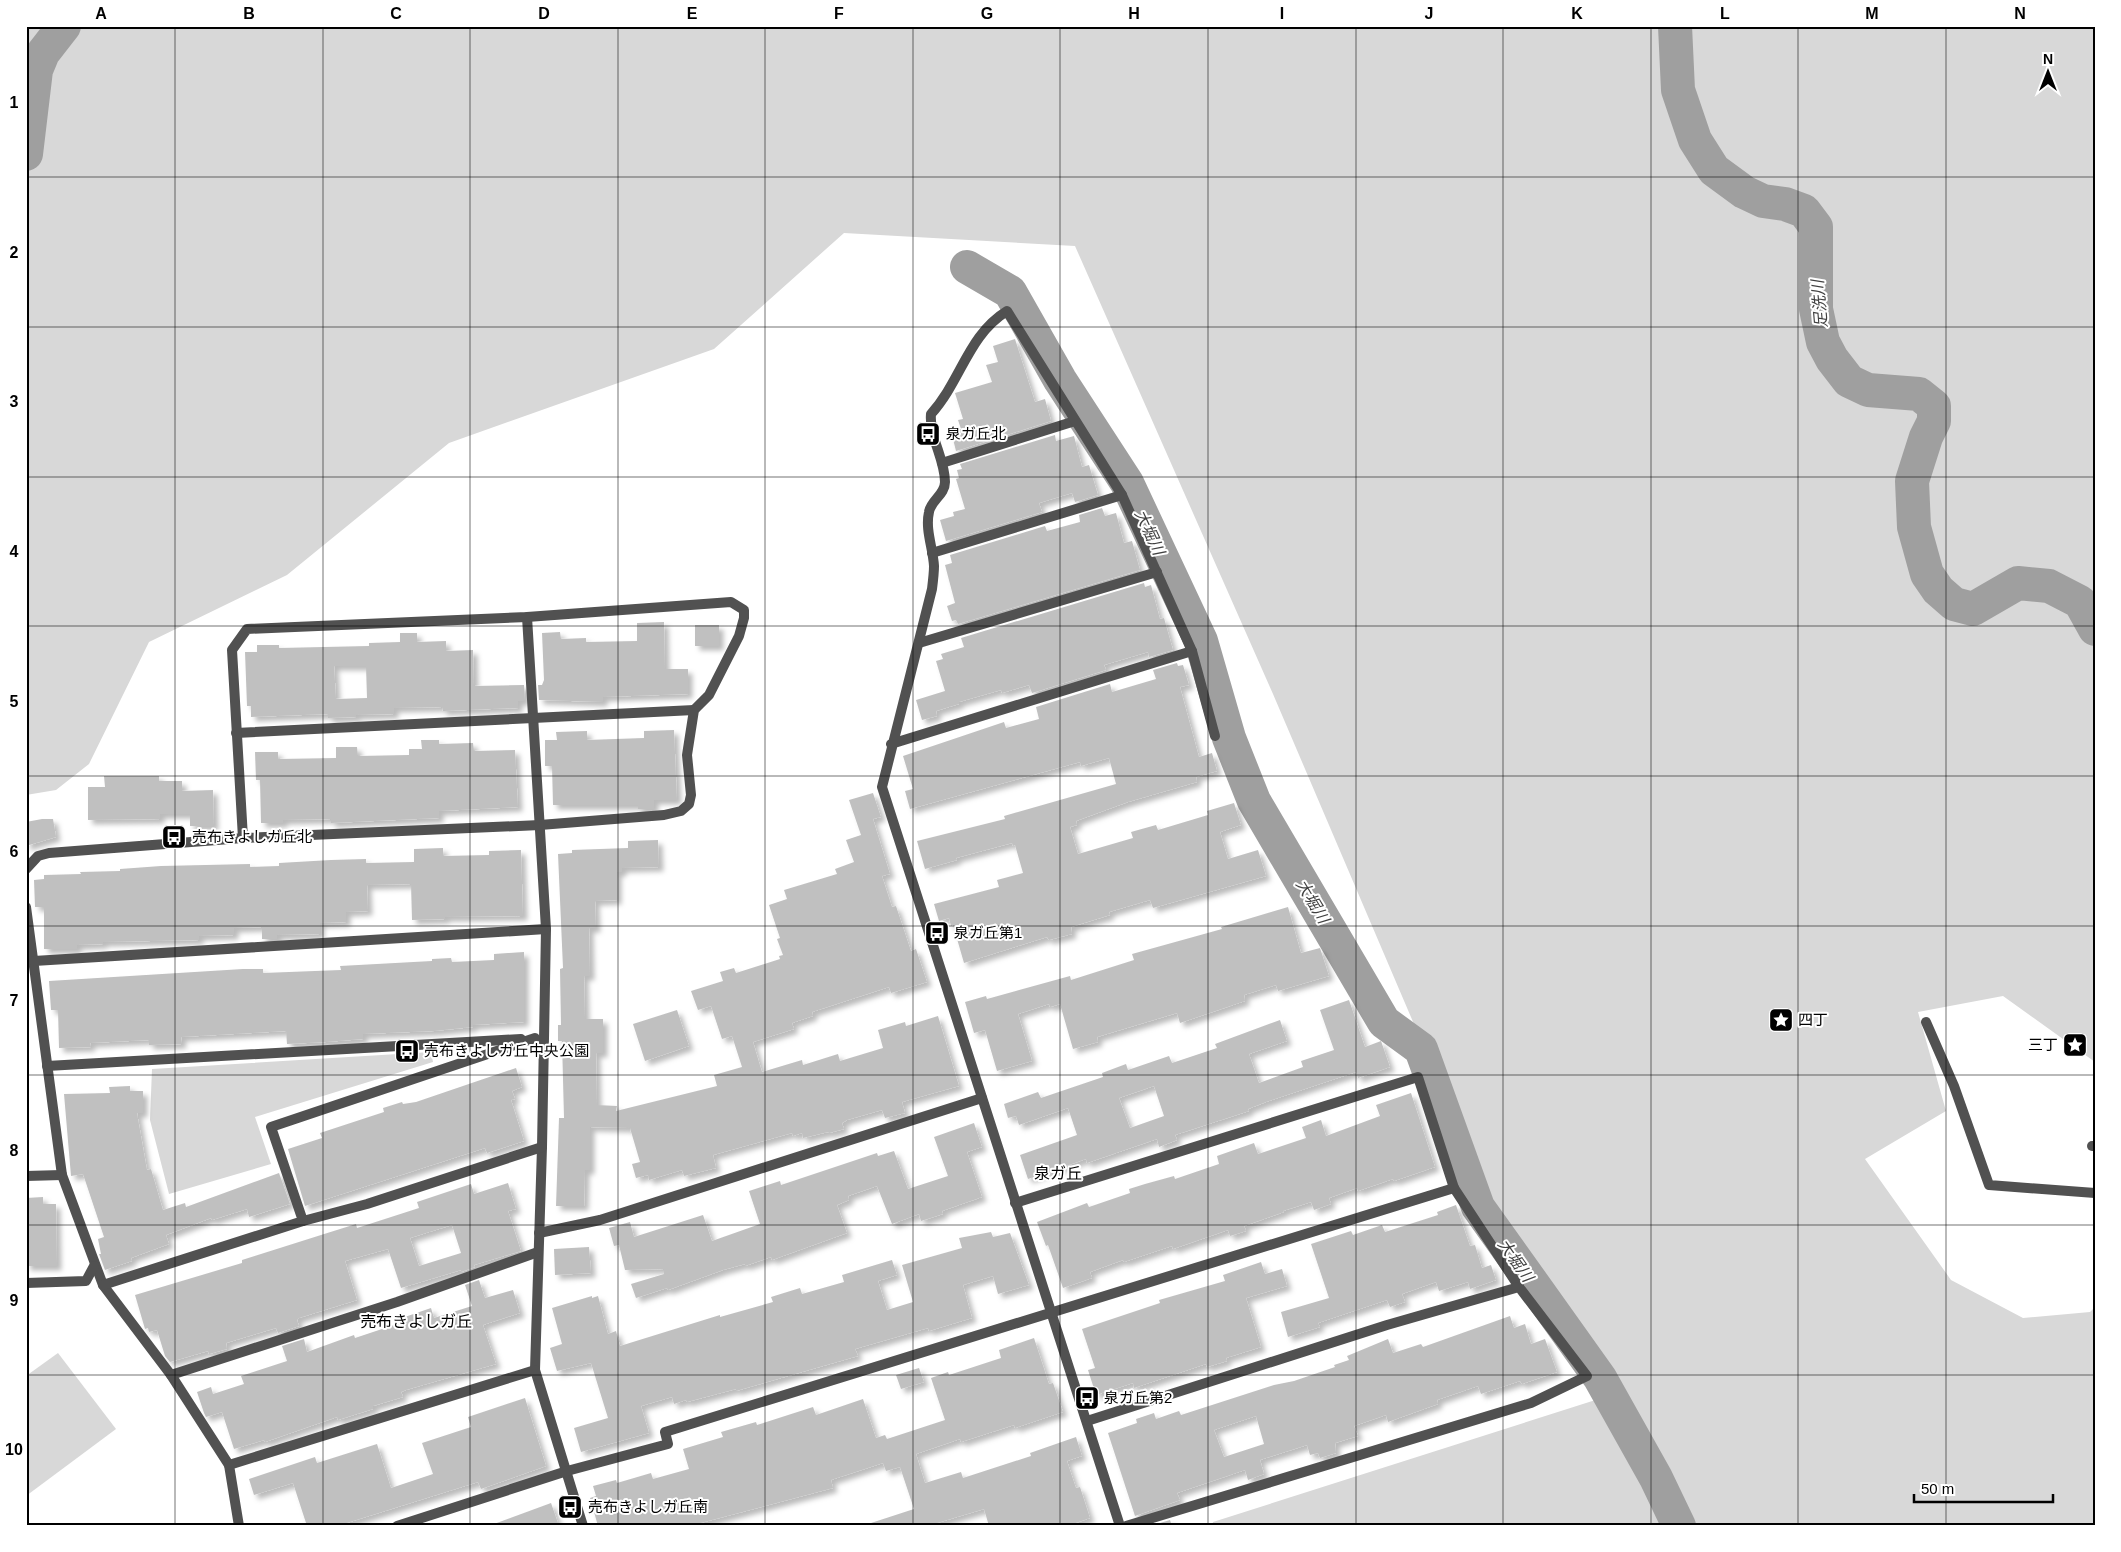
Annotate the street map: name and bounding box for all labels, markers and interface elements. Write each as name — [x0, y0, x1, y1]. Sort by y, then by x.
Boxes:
text: A — [95, 5, 107, 22]
text: B — [243, 5, 255, 22]
text: C — [390, 5, 402, 22]
text: D — [538, 5, 550, 22]
text: E — [687, 5, 698, 22]
text: F — [834, 5, 844, 22]
text: G — [981, 5, 993, 22]
text: H — [1128, 5, 1140, 22]
text: I — [1280, 5, 1284, 22]
text: J — [1425, 5, 1433, 22]
text: K — [1571, 5, 1583, 22]
text: L — [1720, 5, 1730, 22]
text: M — [1865, 5, 1879, 22]
text: N — [2014, 5, 2026, 22]
north arrow — [2024, 48, 2074, 98]
text: N — [2043, 51, 2053, 67]
text: 1 — [10, 94, 19, 111]
text: 2 — [10, 244, 19, 261]
water label: 足洗川 — [1809, 277, 1830, 329]
text: 3 — [10, 393, 19, 410]
bus stop icon: 泉ガ丘北 — [915, 421, 941, 447]
place label: 泉ガ丘北 — [946, 425, 1006, 442]
water label: 大堀川 — [1132, 507, 1168, 559]
text: 4 — [10, 543, 19, 560]
text: 5 — [10, 693, 19, 710]
bus stop icon: 売布きよしガ丘北 — [161, 824, 187, 850]
place label: 売布きよしガ丘北 — [192, 828, 312, 845]
text: 6 — [10, 843, 19, 860]
water label: 大堀川 — [1293, 876, 1333, 928]
bus stop icon: 泉ガ丘第1 — [924, 920, 950, 946]
place label: 泉ガ丘第1 — [954, 924, 1022, 941]
text: 7 — [10, 992, 19, 1009]
place icon: 四丁 — [1768, 1007, 1794, 1033]
place label: 四丁 — [1798, 1011, 1828, 1028]
place icon: 三丁 — [2062, 1032, 2088, 1058]
place label: 三丁 — [2028, 1036, 2058, 1053]
bus stop icon: 売布きよしガ丘中央公園 — [394, 1038, 420, 1064]
place label: 売布きよしガ丘中央公園 — [424, 1042, 589, 1059]
text: 8 — [10, 1142, 19, 1159]
district label: 泉ガ丘 — [1034, 1165, 1082, 1182]
water label: 大堀川 — [1495, 1236, 1537, 1286]
text: 9 — [10, 1292, 19, 1309]
district label: 売布きよしガ丘 — [360, 1313, 472, 1330]
bus stop icon: 泉ガ丘第2 — [1074, 1385, 1100, 1411]
place label: 泉ガ丘第2 — [1104, 1389, 1172, 1406]
text: 10 — [5, 1441, 23, 1458]
scale bar — [1914, 1472, 2052, 1504]
text: 50 m — [1921, 1480, 1954, 1497]
bus stop icon: 売布きよしガ丘南 — [557, 1494, 583, 1520]
place label: 売布きよしガ丘南 — [588, 1498, 708, 1515]

